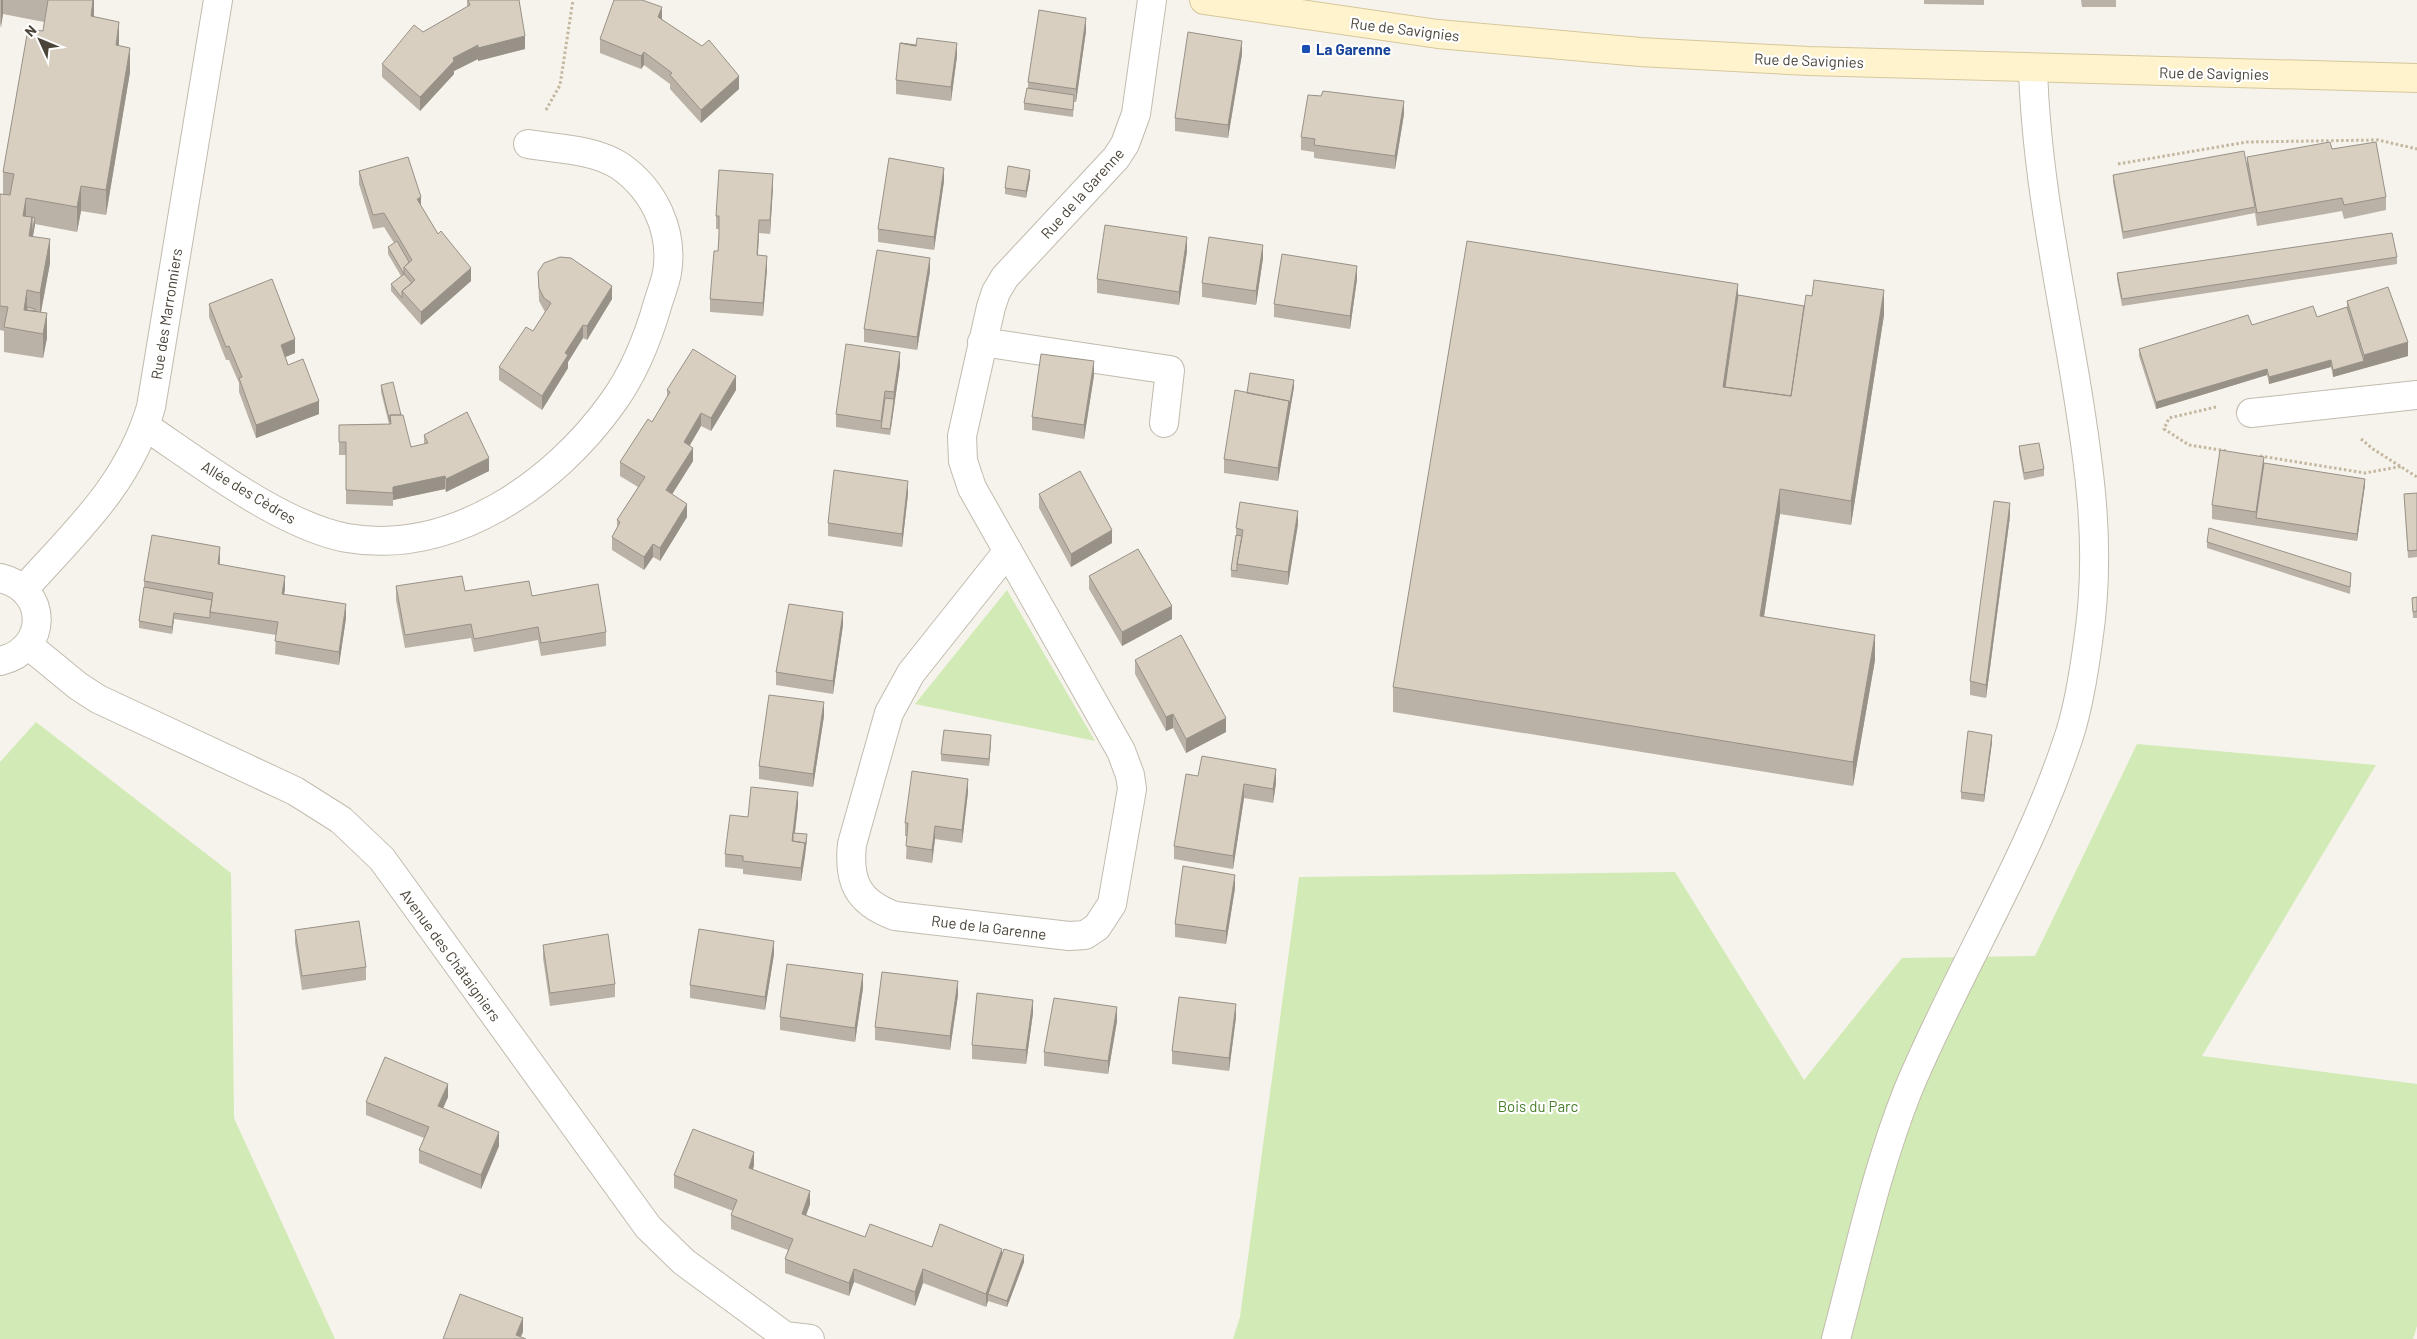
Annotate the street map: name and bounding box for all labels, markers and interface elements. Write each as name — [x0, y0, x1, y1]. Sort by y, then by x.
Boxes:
street label: Rue de Savignies — [1349, 13, 1461, 45]
north arrow — [15, 15, 65, 65]
text: N — [21, 21, 40, 40]
place label: La Garenne — [1316, 40, 1391, 58]
marker: La Garenne — [1300, 43, 1312, 55]
street label: Rue de Savignies — [1754, 49, 1864, 71]
street label: Rue de Savignies — [2159, 63, 2269, 83]
street label: Rue de la Garenne — [1037, 144, 1127, 242]
street label: Rue des Marronniers — [147, 247, 185, 381]
street label: Allée des Cèdres — [199, 457, 299, 527]
street label: Avenue des Châtaigniers — [397, 885, 505, 1025]
street label: Rue de la Garenne — [930, 911, 1048, 943]
park label: Bois du Parc — [1498, 1097, 1578, 1115]

